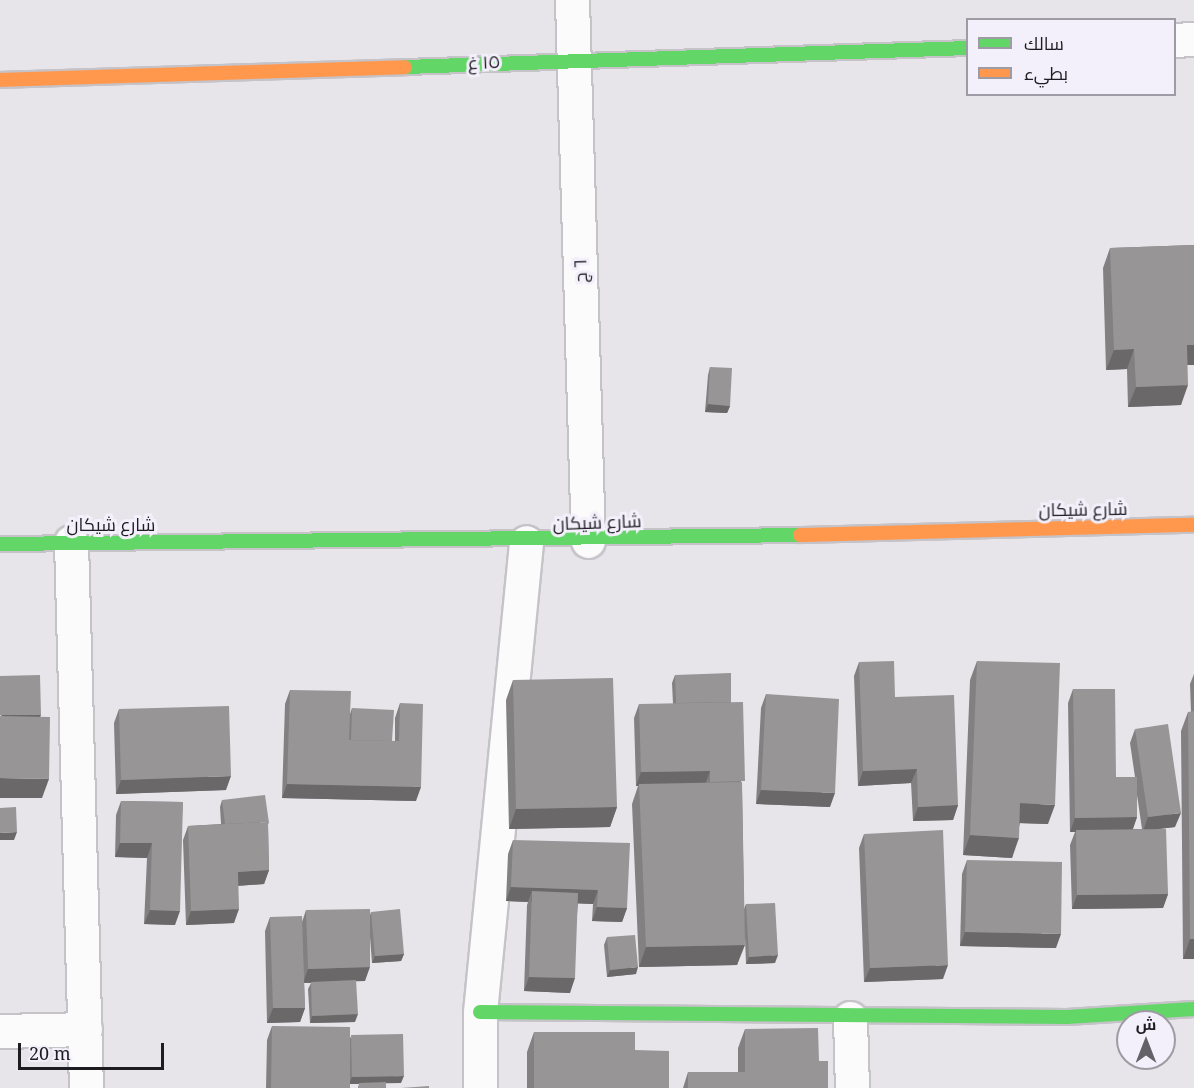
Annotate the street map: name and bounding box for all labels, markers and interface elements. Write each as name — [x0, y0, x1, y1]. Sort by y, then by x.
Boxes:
legend — [966, 18, 1176, 96]
text: سالك — [1024, 31, 1064, 55]
street label: ١٥ غ — [467, 50, 501, 74]
text: بطيء — [1024, 61, 1068, 85]
street label: ٦ ج — [569, 259, 591, 283]
street label: شارع شيكان — [1038, 497, 1128, 521]
street label: شارع شيكان — [552, 510, 642, 534]
street label: شارع شيكان — [67, 513, 155, 535]
north arrow — [1116, 1010, 1176, 1070]
text: ش — [1136, 1013, 1156, 1035]
scale bar — [21, 1031, 166, 1069]
text: 20 m — [29, 1041, 71, 1065]

